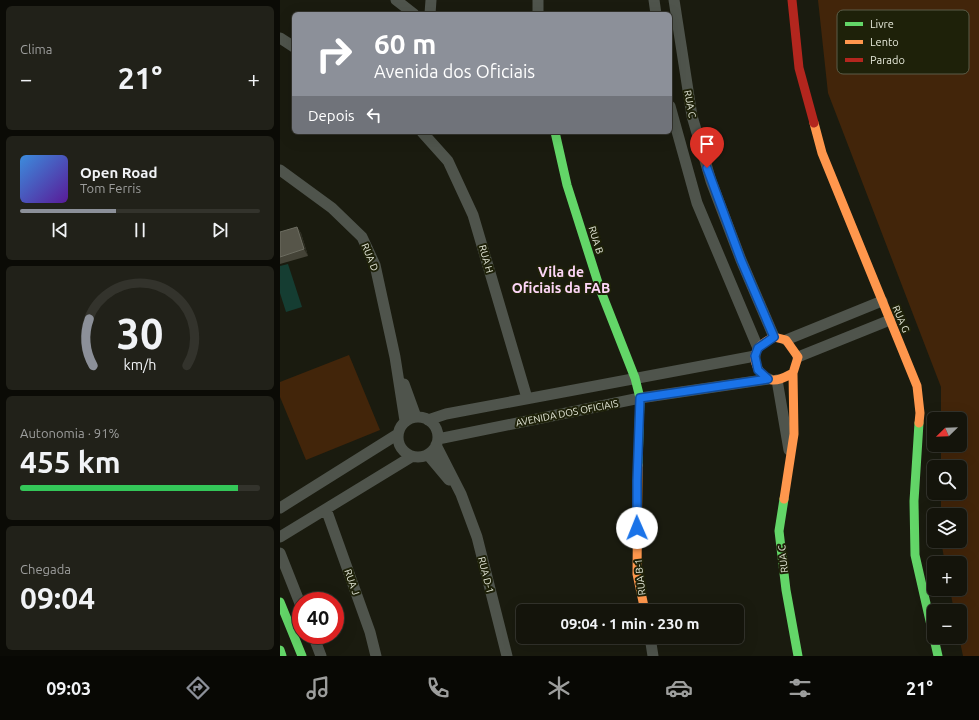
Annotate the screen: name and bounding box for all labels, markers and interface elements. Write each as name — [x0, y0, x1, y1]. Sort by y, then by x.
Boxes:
legend — [837, 10, 969, 74]
text: Livre — [870, 18, 894, 30]
icon: right — [308, 28, 360, 80]
text: 60 m — [374, 28, 436, 59]
text: Lento — [870, 36, 899, 48]
text: Clima — [20, 42, 52, 56]
text: Parado — [870, 54, 905, 66]
text: 21° — [118, 61, 162, 95]
text: Avenida dos Oficiais — [374, 61, 535, 81]
text: − — [20, 66, 32, 91]
text: + — [248, 66, 260, 91]
street label: RUA C — [682, 89, 698, 119]
icon: left — [363, 104, 385, 126]
text: Depois — [308, 107, 355, 124]
pin — [690, 127, 724, 168]
icon: arrive — [696, 133, 718, 155]
text: Open Road — [80, 164, 157, 181]
text: Tom Ferris — [80, 181, 141, 195]
icon: previous — [49, 219, 71, 241]
icon: pause — [129, 219, 151, 241]
icon: next — [209, 219, 231, 241]
street label: RUA B — [587, 225, 605, 255]
street label: RUA D — [359, 242, 381, 272]
street label: RUA H — [477, 244, 495, 274]
district label: Vila de Oficiais da FAB — [512, 264, 610, 296]
street label: RUA G — [890, 304, 912, 334]
text: 30 — [117, 310, 163, 357]
text: km/h — [124, 357, 156, 373]
street label: AVENIDA DOS OFICIAIS — [515, 398, 619, 428]
north arrow — [927, 412, 967, 452]
map controls — [927, 412, 967, 644]
text: Autonomia · 91% — [20, 426, 119, 440]
text: 455 km — [20, 445, 121, 479]
button: search — [927, 460, 967, 500]
position arrow — [616, 507, 658, 549]
button: layers — [927, 508, 967, 548]
street label: RUA C — [776, 545, 790, 573]
street label: RUA D-1 — [476, 555, 496, 595]
button: + — [927, 556, 967, 596]
street label: RUA B-1 — [633, 558, 647, 596]
text: Chegada — [20, 562, 71, 576]
street label: RUA J — [342, 568, 362, 597]
text: 09:04 — [20, 581, 95, 615]
speed limit sign: 40 — [292, 592, 344, 644]
button: − — [927, 604, 967, 644]
text: 09:04 · 1 min · 230 m — [561, 615, 699, 632]
icon: directions — [184, 674, 212, 702]
icon: music — [304, 674, 332, 702]
icon: phone — [424, 674, 452, 702]
icon: climate — [545, 674, 573, 702]
icon: car — [665, 674, 693, 702]
icon: filters — [786, 674, 814, 702]
text: 09:03 — [46, 678, 91, 698]
text: 21° — [906, 678, 933, 698]

